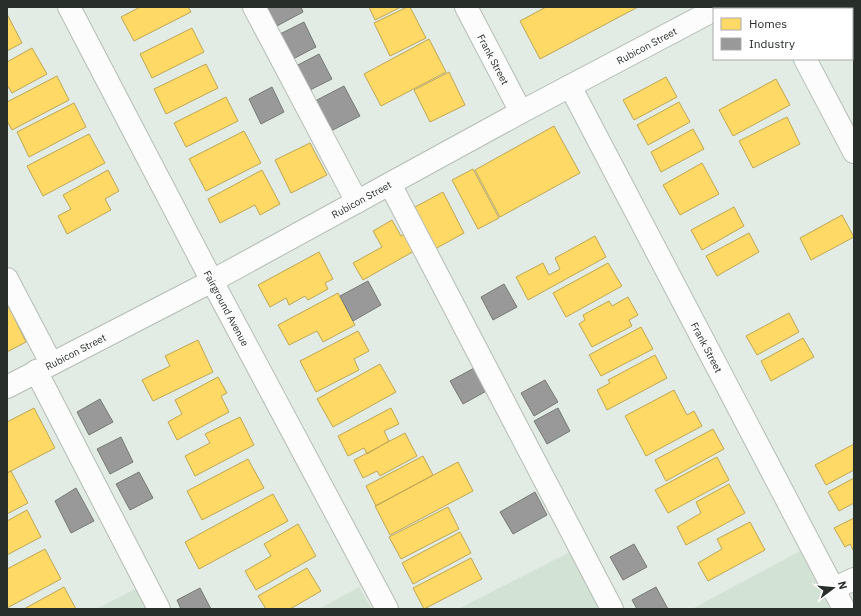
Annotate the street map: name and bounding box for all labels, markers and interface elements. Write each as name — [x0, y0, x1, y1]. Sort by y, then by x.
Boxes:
legend — [713, 8, 853, 60]
text: Homes — [749, 16, 787, 31]
street label: Rubicon Street — [614, 24, 679, 67]
street label: Frank Street — [475, 32, 512, 87]
text: Industry — [749, 36, 795, 51]
street label: Rubicon Street — [329, 177, 394, 221]
street label: Fairground Avenue — [201, 268, 252, 349]
street label: Frank Street — [688, 320, 726, 375]
street label: Rubicon Street — [43, 330, 108, 373]
north arrow — [813, 568, 853, 608]
text: N — [835, 579, 850, 591]

